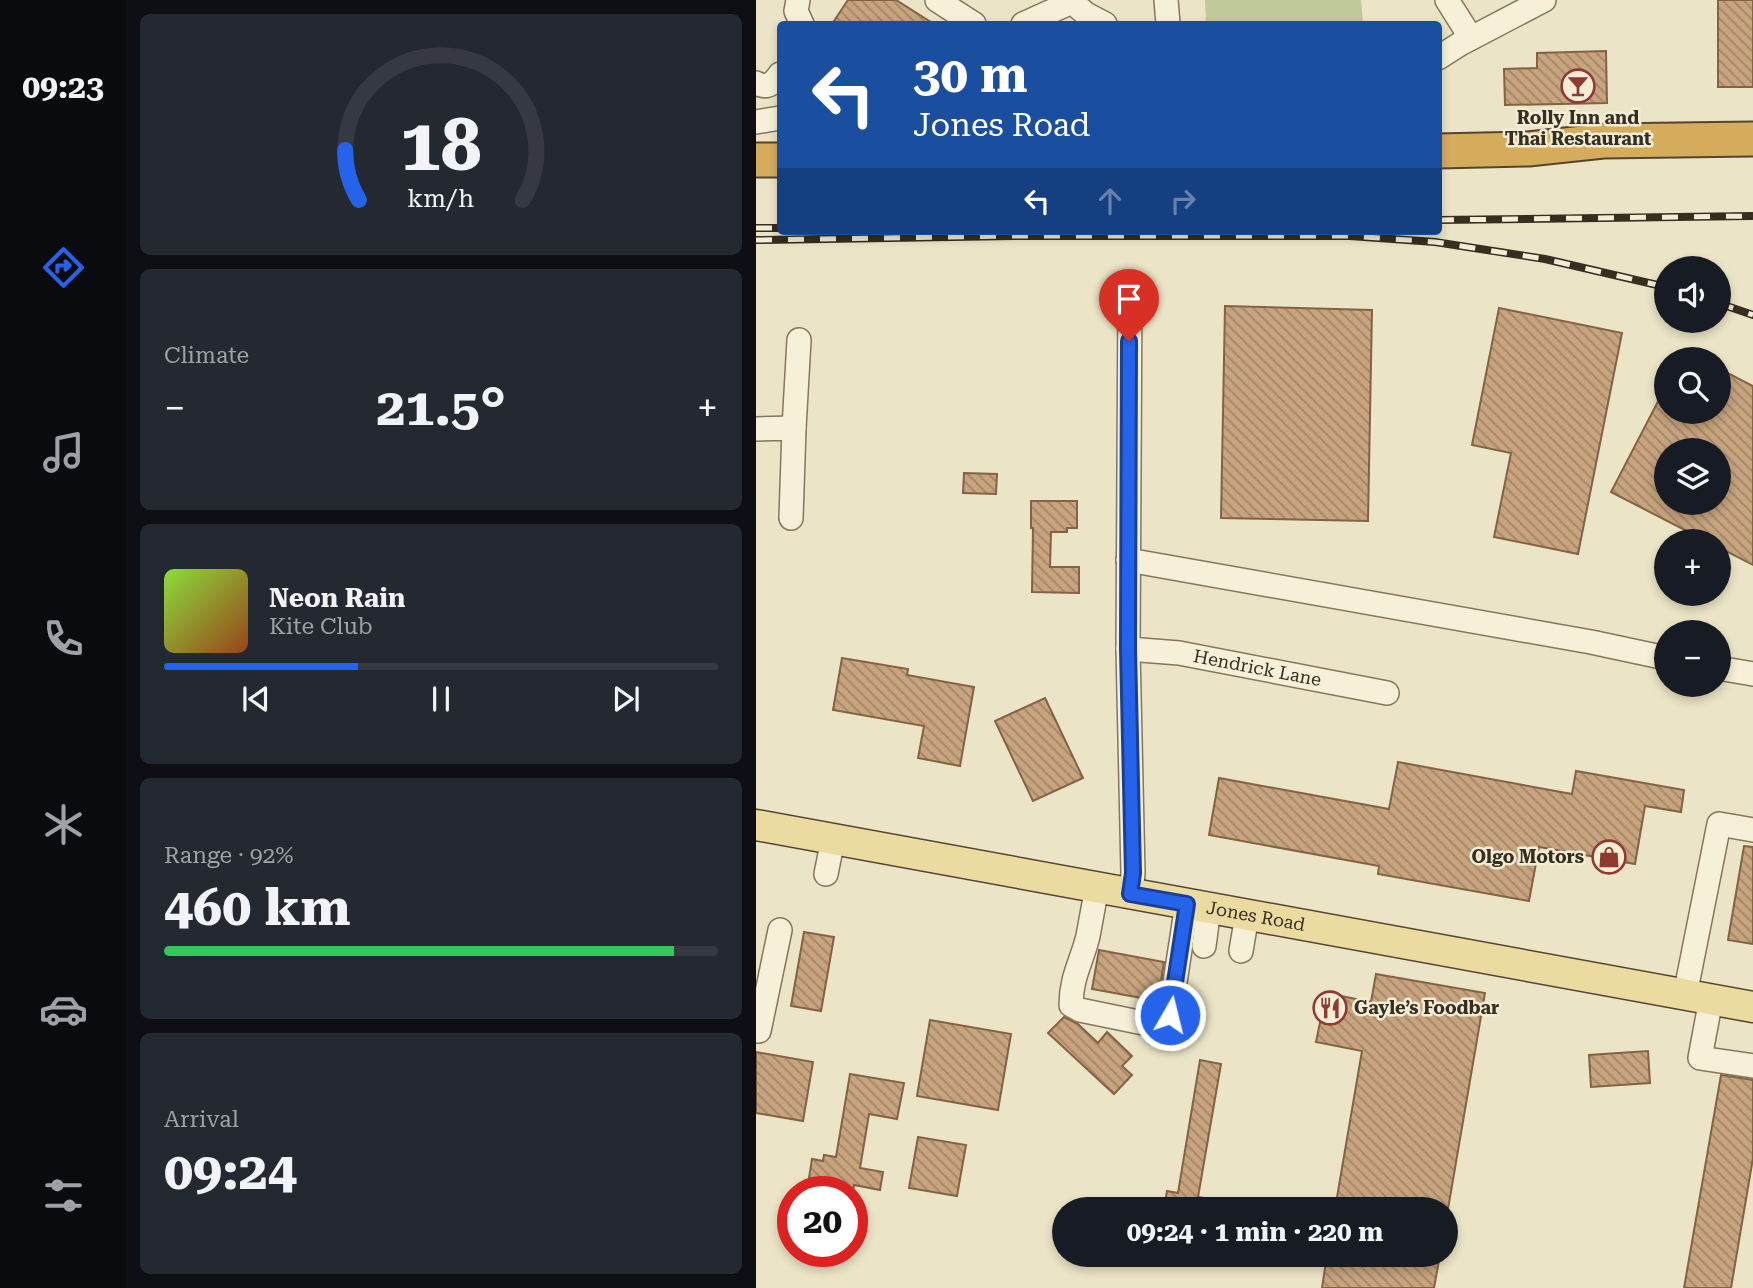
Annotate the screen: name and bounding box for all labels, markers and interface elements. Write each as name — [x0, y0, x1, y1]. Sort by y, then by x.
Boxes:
text: 30 m — [913, 47, 1028, 104]
icon: left — [798, 49, 889, 140]
bar icon: Rolly Inn and Thai Restaurant — [1559, 67, 1597, 105]
text: 09:23 — [22, 68, 104, 106]
text: 18 — [400, 104, 482, 189]
text: Jones Road — [913, 106, 1090, 144]
place label: Rolly Inn and Thai Restaurant — [1505, 107, 1651, 149]
icon: left — [1018, 182, 1056, 220]
icon: ahead — [1091, 182, 1129, 220]
icon: right — [1164, 182, 1202, 220]
text: km/h — [408, 184, 474, 213]
icon: directions — [39, 243, 88, 292]
map controls — [1654, 256, 1731, 697]
button: sound — [1654, 256, 1731, 333]
pin — [1099, 269, 1159, 341]
icon: arrive — [1110, 280, 1148, 318]
text: Climate — [164, 342, 249, 369]
button: search — [1654, 347, 1731, 424]
text: 21.5° — [376, 377, 506, 438]
text: − — [164, 386, 185, 430]
text: + — [697, 386, 718, 430]
icon: music — [39, 428, 88, 477]
button: layers — [1654, 438, 1731, 515]
button: + — [1654, 529, 1731, 606]
text: Neon Rain — [269, 583, 405, 613]
text: Kite Club — [269, 613, 373, 640]
icon: phone — [39, 614, 88, 663]
button: − — [1654, 620, 1731, 697]
street label: Hendrick Lane — [1192, 645, 1323, 690]
icon: previous — [237, 680, 275, 718]
icon: pause — [422, 680, 460, 718]
icon: next — [607, 680, 645, 718]
icon: climate — [39, 800, 88, 849]
shop icon: Olgo Motors — [1590, 838, 1628, 876]
text: Range · 92% — [164, 842, 293, 869]
place label: Olgo Motors — [1472, 846, 1584, 867]
text: 460 km — [164, 877, 351, 938]
street label: Jones Road — [1205, 896, 1307, 935]
position arrow — [1133, 978, 1207, 1052]
icon: car — [39, 985, 88, 1034]
restaurant icon: Gayle’s Foodbar — [1311, 989, 1349, 1027]
place label: Gayle’s Foodbar — [1354, 997, 1499, 1018]
text: Arrival — [164, 1106, 239, 1133]
text: 09:24 — [164, 1141, 297, 1202]
icon: filters — [39, 1171, 88, 1220]
speed limit sign: 20 — [777, 1176, 868, 1267]
text: 09:24 · 1 min · 220 m — [1127, 1217, 1383, 1247]

